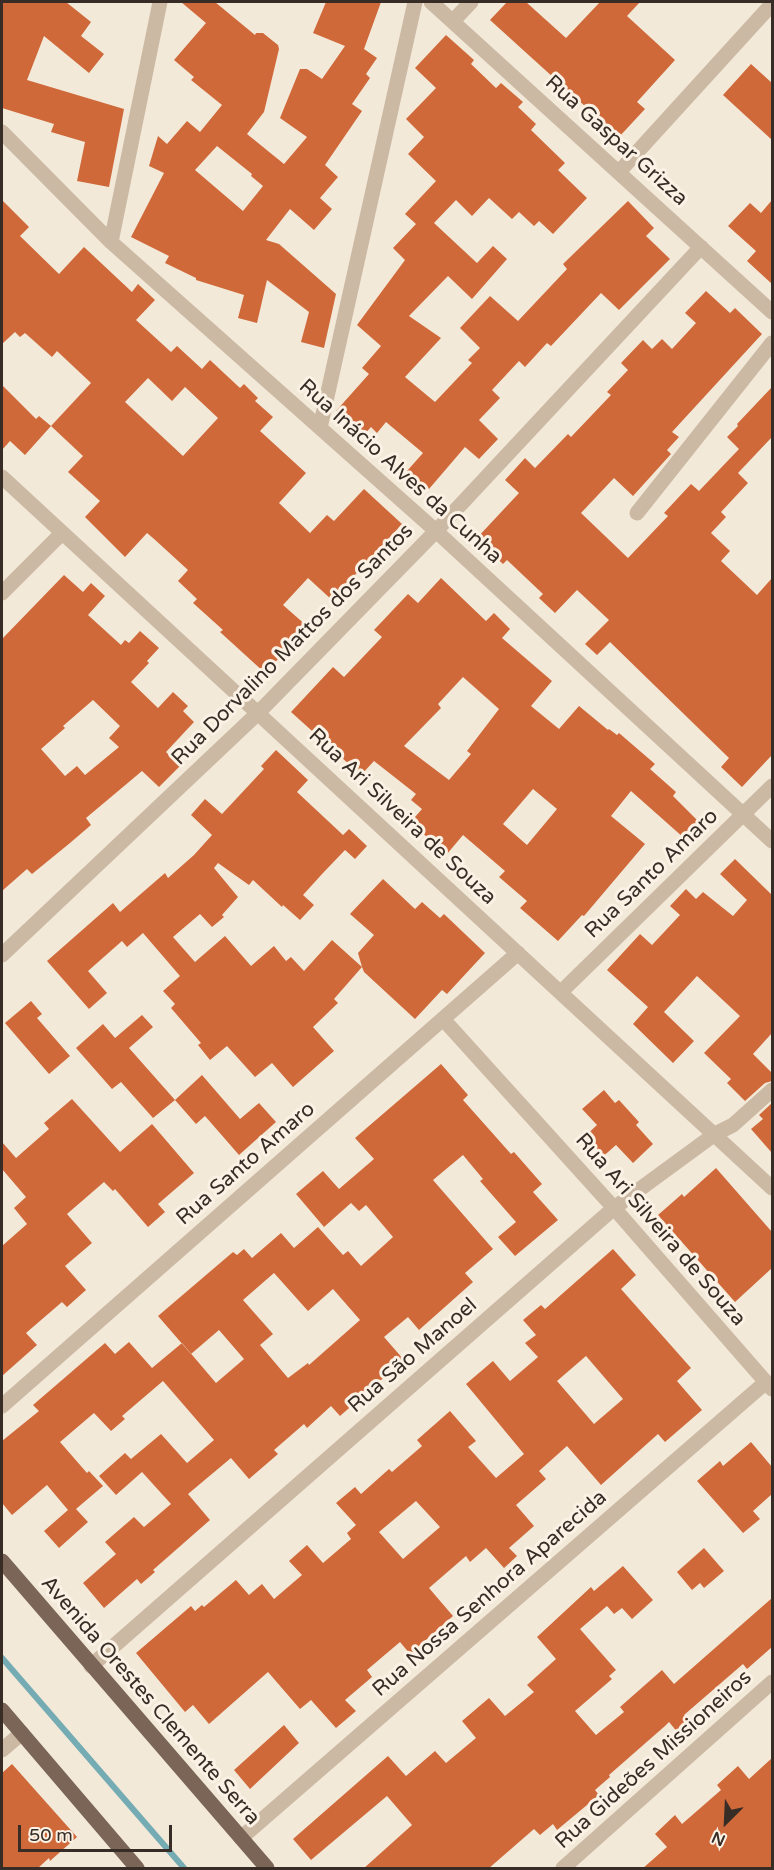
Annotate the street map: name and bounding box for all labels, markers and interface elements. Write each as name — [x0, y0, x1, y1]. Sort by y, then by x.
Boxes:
street label: Rua Gaspar Grizza — [539, 70, 693, 212]
street label: Rua Inácio Alves da Cunha — [293, 374, 507, 570]
street label: Rua Dorvalino Mattos dos Santos — [167, 519, 419, 771]
street label: Rua Ari Silveira de Souza — [303, 723, 501, 911]
street label: Rua Santo Amaro — [580, 804, 724, 944]
street label: Rua Santo Amaro — [172, 1097, 320, 1231]
street label: Rua Ari Silveira de Souza — [569, 1128, 751, 1332]
street label: Rua São Manoel — [343, 1293, 483, 1419]
street label: Rua Nossa Senhora Aparecida — [368, 1485, 612, 1703]
street label: Avenida Orestes Clemente Serra — [35, 1571, 265, 1831]
street label: Rua Gideões Missioneiros — [551, 1665, 757, 1855]
north arrow — [696, 1792, 756, 1852]
scale bar — [21, 1813, 176, 1851]
text: 50 m — [29, 1824, 73, 1846]
text: N — [709, 1827, 729, 1850]

